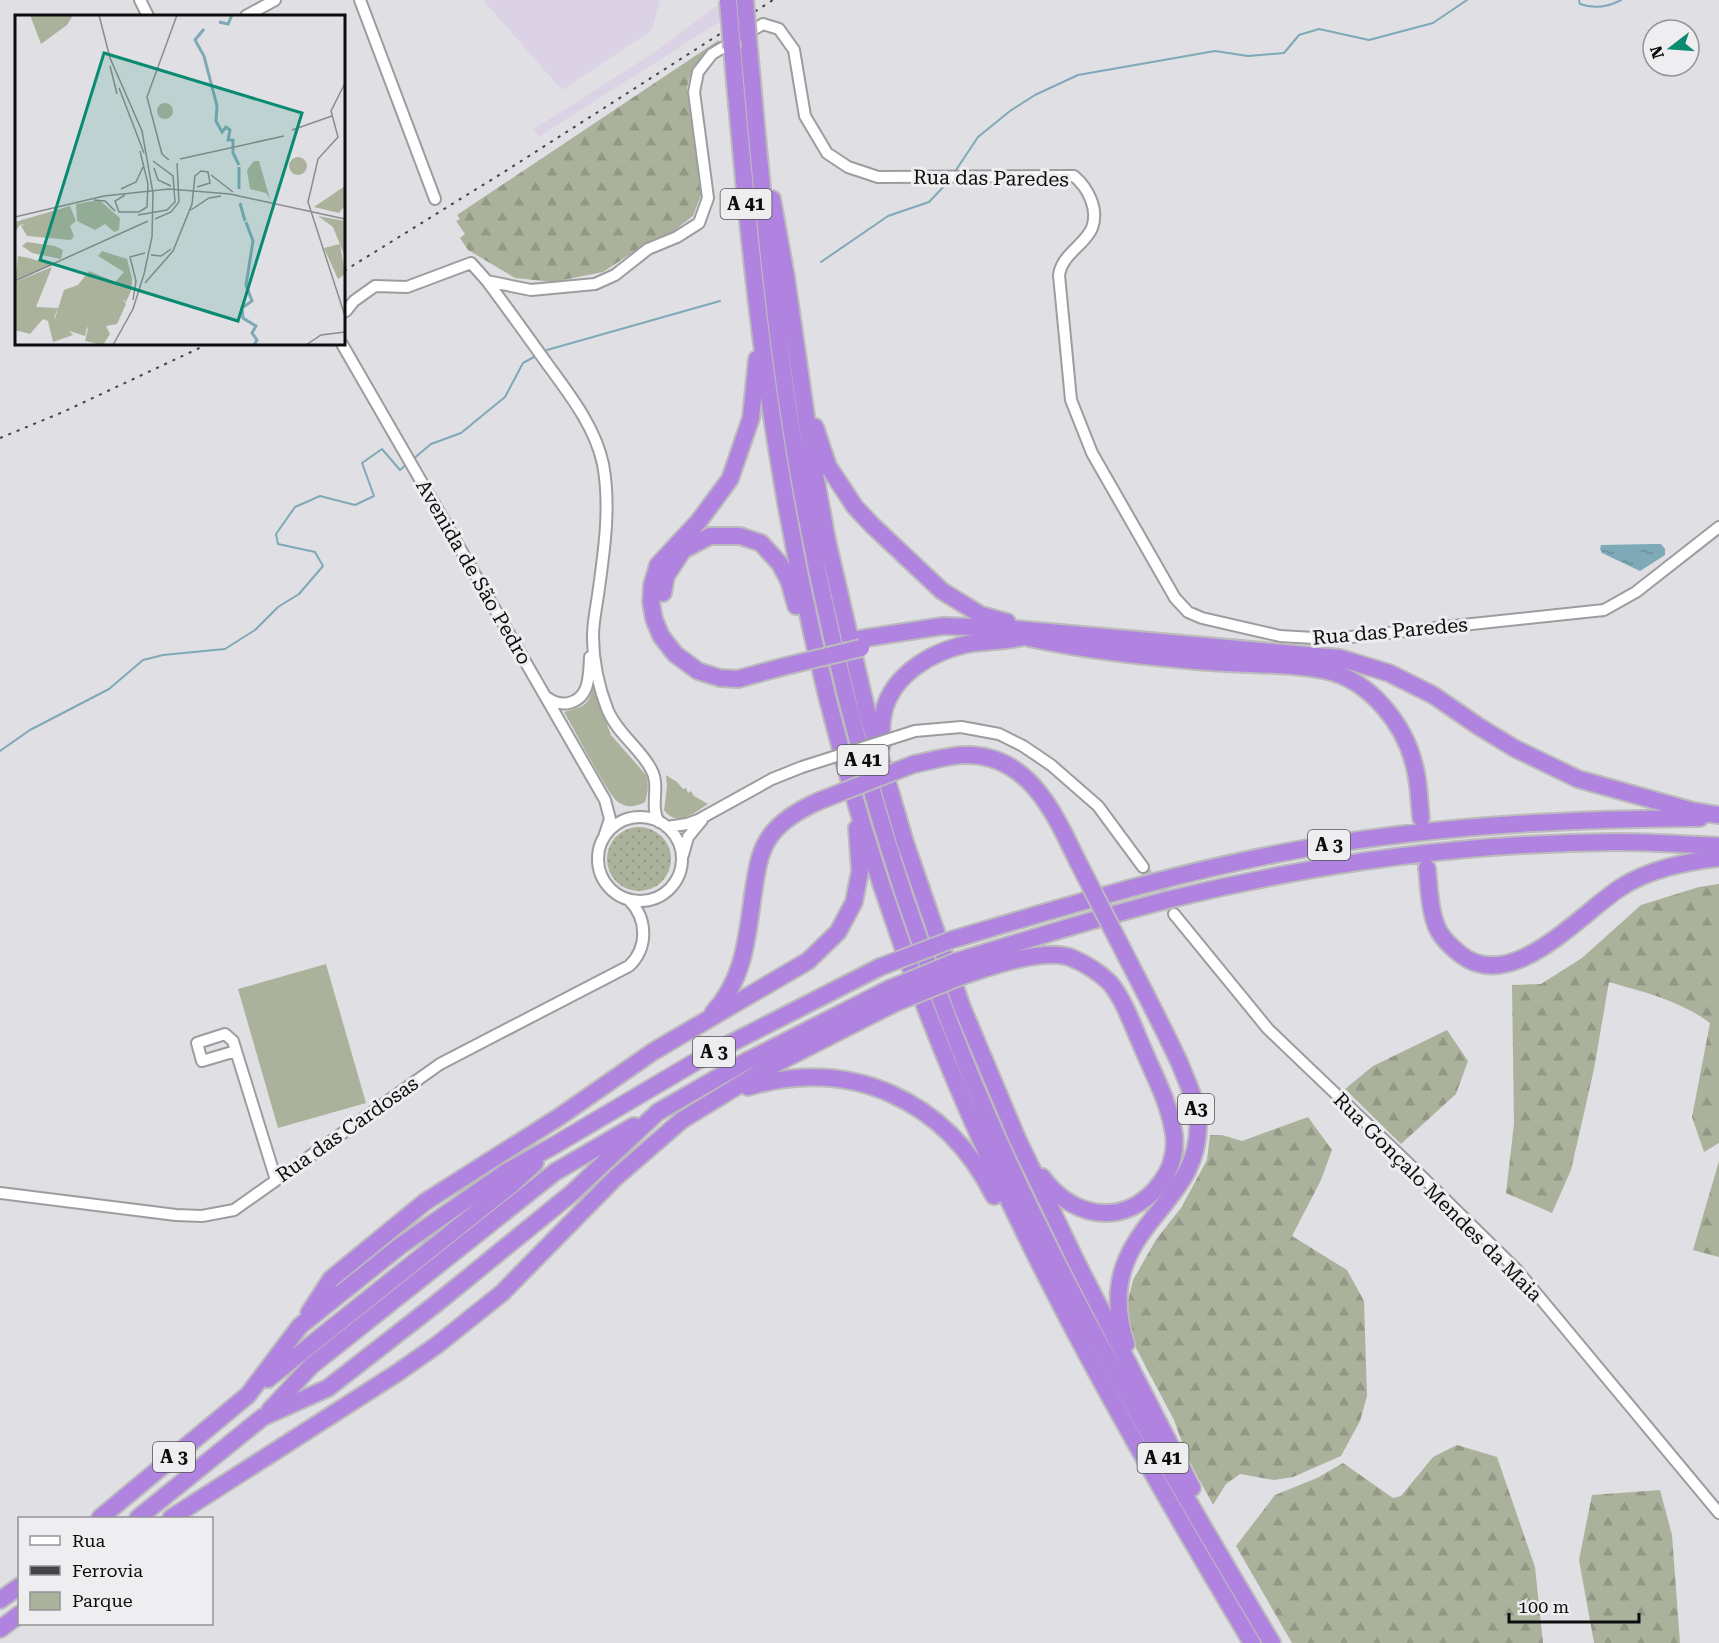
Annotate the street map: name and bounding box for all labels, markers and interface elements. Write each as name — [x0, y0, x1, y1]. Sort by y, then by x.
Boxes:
inset map — [15, 15, 345, 345]
north arrow — [1641, 18, 1701, 78]
text: N — [1646, 44, 1668, 61]
street label: Rua das Paredes — [913, 165, 1069, 191]
road number: A 41 — [720, 189, 771, 219]
street label: Avenida de São Pedro — [411, 475, 537, 669]
street label: Rua das Paredes — [1311, 612, 1469, 650]
road number: A 41 — [838, 745, 888, 775]
road number: A 3 — [1308, 830, 1350, 860]
road number: A 3 — [693, 1037, 735, 1067]
street label: Rua das Cardosas — [271, 1071, 423, 1187]
street label: Rua Gonçalo Mendes da Maia — [1329, 1088, 1547, 1306]
road number: A3 — [1178, 1094, 1214, 1124]
road number: A 3 — [153, 1442, 195, 1472]
road number: A 41 — [1138, 1443, 1188, 1473]
legend — [18, 1517, 213, 1625]
text: Rua — [72, 1530, 105, 1551]
text: Ferrovia — [72, 1560, 143, 1581]
scale bar — [1509, 1586, 1640, 1624]
text: Parque — [72, 1590, 133, 1611]
text: 100 m — [1518, 1596, 1569, 1617]

